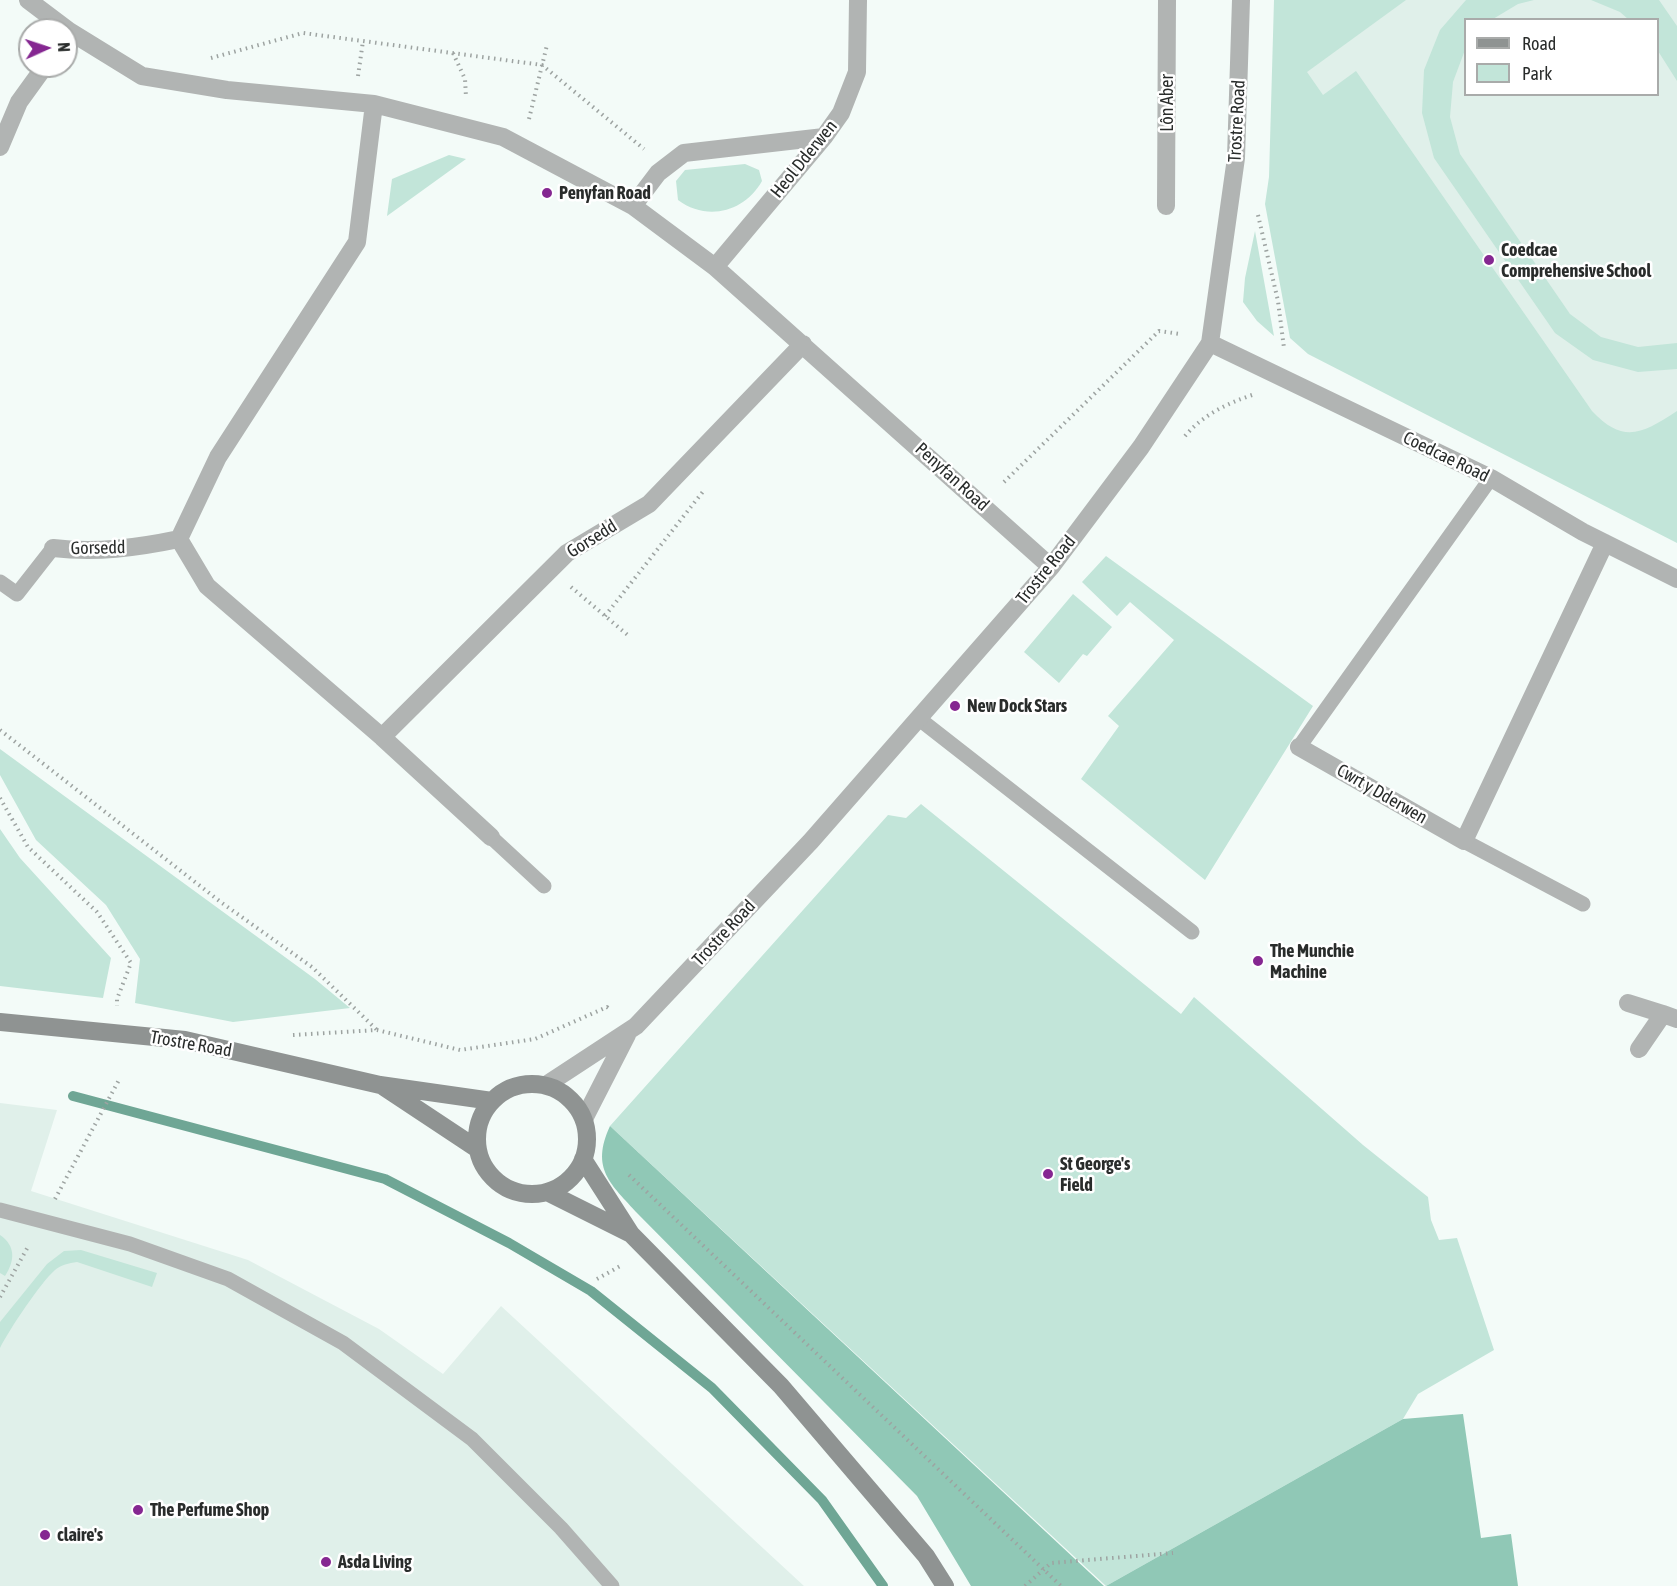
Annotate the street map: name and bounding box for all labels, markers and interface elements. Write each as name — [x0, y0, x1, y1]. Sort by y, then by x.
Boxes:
north arrow — [18, 18, 78, 78]
legend — [1464, 18, 1659, 96]
text: Road — [1522, 33, 1556, 54]
text: N — [55, 42, 73, 52]
text: Park — [1522, 63, 1552, 84]
street label: Lôn Aber — [1156, 74, 1178, 132]
street label: Trostre Road — [1224, 79, 1250, 163]
street label: Heol Dderwen — [766, 116, 842, 202]
place label: Penyfan Road — [559, 182, 651, 204]
marker: Penyfan Road — [540, 186, 554, 200]
place label: Coedcae Comprehensive School — [1501, 239, 1651, 282]
marker: Coedcae Comprehensive School — [1482, 253, 1496, 267]
street label: Coedcae Road — [1399, 427, 1493, 487]
street label: Penyfan Road — [911, 438, 993, 516]
street label: Gorsedd — [563, 515, 621, 563]
street label: Trostre Road — [1012, 531, 1080, 609]
street label: Gorsedd — [70, 537, 126, 559]
place label: New Dock Stars — [967, 695, 1067, 717]
marker: New Dock Stars — [948, 699, 962, 713]
street label: Cwrt y Dderwen — [1333, 759, 1431, 829]
street label: Trostre Road — [688, 895, 760, 971]
place label: The Munchie Machine — [1270, 940, 1354, 982]
marker: The Munchie Machine — [1251, 954, 1265, 968]
street label: Trostre Road — [149, 1026, 233, 1062]
place label: St George's Field — [1060, 1153, 1130, 1196]
marker: St George's Field — [1041, 1167, 1055, 1181]
place label: The Perfume Shop — [150, 1499, 269, 1521]
marker: The Perfume Shop — [131, 1503, 145, 1517]
place label: claire's — [57, 1524, 103, 1546]
marker: claire's — [38, 1528, 52, 1542]
place label: Asda Living — [338, 1551, 412, 1573]
marker: Asda Living — [319, 1555, 333, 1569]

